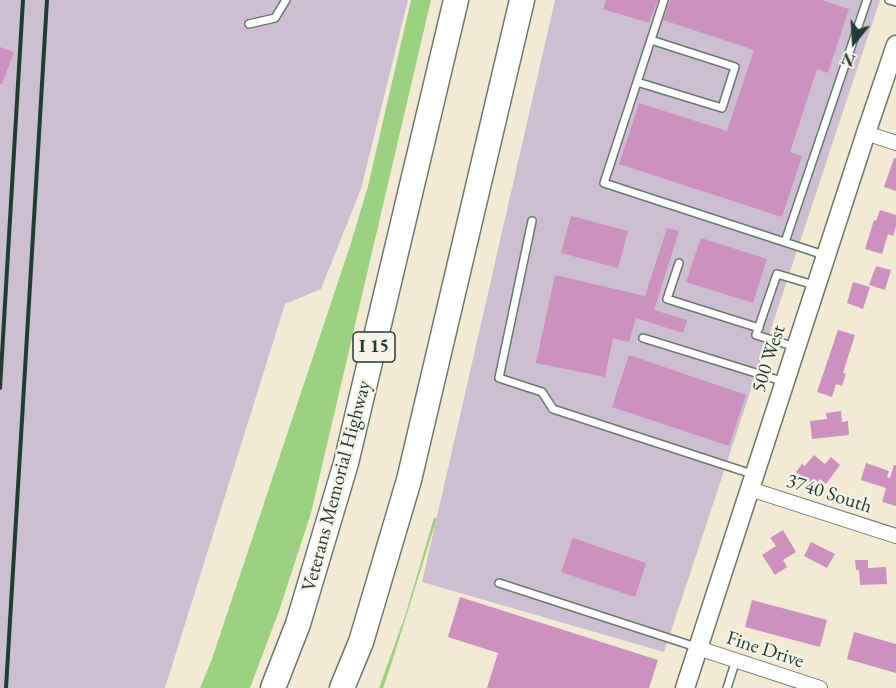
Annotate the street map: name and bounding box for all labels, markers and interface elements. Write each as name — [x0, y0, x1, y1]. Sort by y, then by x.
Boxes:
north arrow — [824, 12, 884, 72]
text: N — [839, 48, 858, 72]
street label: 500 West — [747, 322, 791, 396]
road number: I 15 — [353, 332, 395, 362]
street label: Veterans Memorial Highway — [297, 378, 377, 594]
street label: 3740 South — [783, 469, 875, 519]
street label: Fine Drive — [723, 626, 807, 674]

